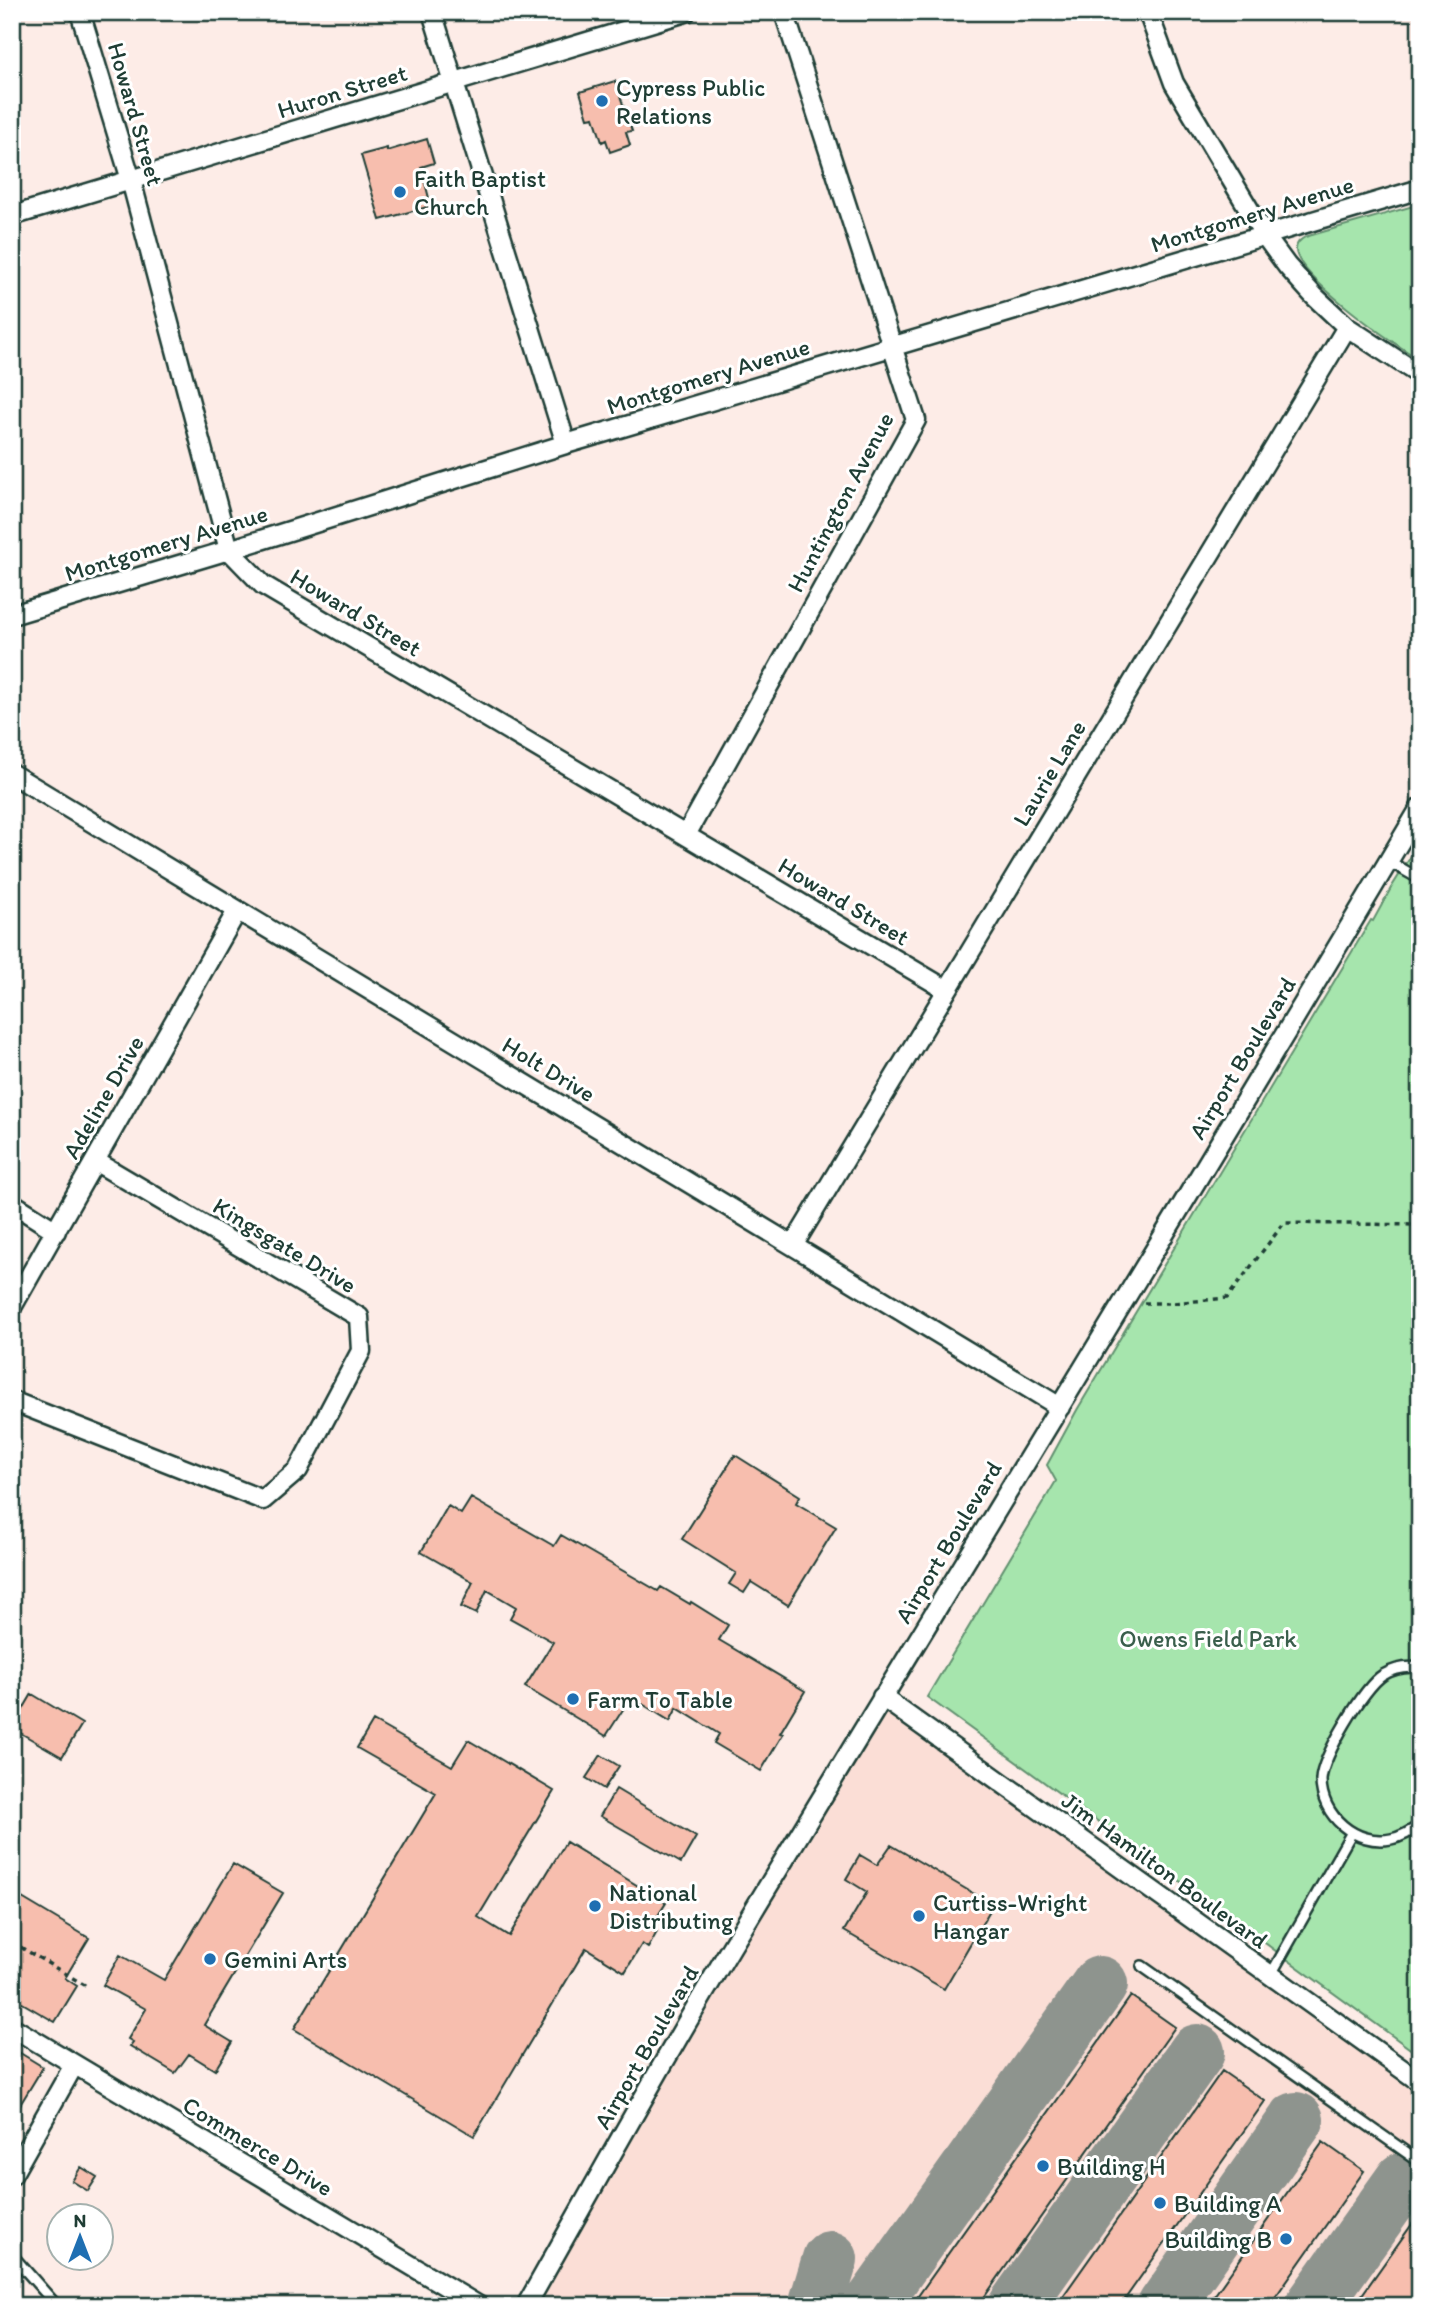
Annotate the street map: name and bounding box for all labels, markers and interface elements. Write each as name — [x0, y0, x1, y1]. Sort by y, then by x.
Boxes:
street label: Howard Street — [102, 39, 170, 189]
street label: Huron Street — [274, 58, 410, 124]
place label: Cypress Public Relations — [616, 73, 765, 130]
marker: Cypress Public Relations — [594, 93, 610, 109]
place label: Faith Baptist Church — [414, 164, 546, 221]
street label: Montgomery Avenue — [1147, 169, 1357, 259]
marker: Faith Baptist Church — [392, 184, 408, 200]
street label: Montgomery Avenue — [603, 331, 813, 421]
street label: Huntington Avenue — [780, 407, 900, 597]
street label: Montgomery Avenue — [61, 498, 271, 588]
street label: Howard Street — [285, 561, 427, 663]
street label: Laurie Lane — [1006, 715, 1092, 831]
street label: Howard Street — [773, 850, 915, 952]
street label: Airport Boulevard — [1182, 971, 1302, 1144]
street label: Adeline Drive — [56, 1030, 150, 1164]
street label: Holt Drive — [497, 1030, 601, 1108]
street label: Kingsgate Drive — [208, 1191, 362, 1299]
street label: Airport Boulevard — [888, 1455, 1008, 1628]
park label: Owens Field Park — [1119, 1624, 1297, 1653]
place label: Farm To Table — [587, 1685, 733, 1714]
marker: Farm To Table — [565, 1691, 581, 1707]
street label: Jim Hamilton Boulevard — [1056, 1785, 1274, 1955]
place label: National Distributing — [609, 1878, 734, 1935]
place label: Curtiss-Wright Hangar — [933, 1888, 1087, 1945]
marker: National Distributing — [587, 1898, 603, 1914]
marker: Curtiss-Wright Hangar — [911, 1908, 927, 1924]
place label: Gemini Arts — [224, 1945, 347, 1974]
marker: Gemini Arts — [202, 1951, 218, 1967]
street label: Airport Boulevard — [587, 1960, 705, 2134]
street label: Commerce Drive — [178, 2090, 338, 2202]
place label: Building H — [1057, 2152, 1166, 2181]
marker: Building H — [1035, 2158, 1051, 2174]
place label: Building A — [1174, 2189, 1281, 2218]
marker: Building A — [1152, 2195, 1168, 2211]
north arrow — [46, 2202, 116, 2272]
text: N — [74, 2209, 86, 2232]
place label: Building B — [1165, 2225, 1272, 2254]
marker: Building B — [1278, 2231, 1294, 2247]

